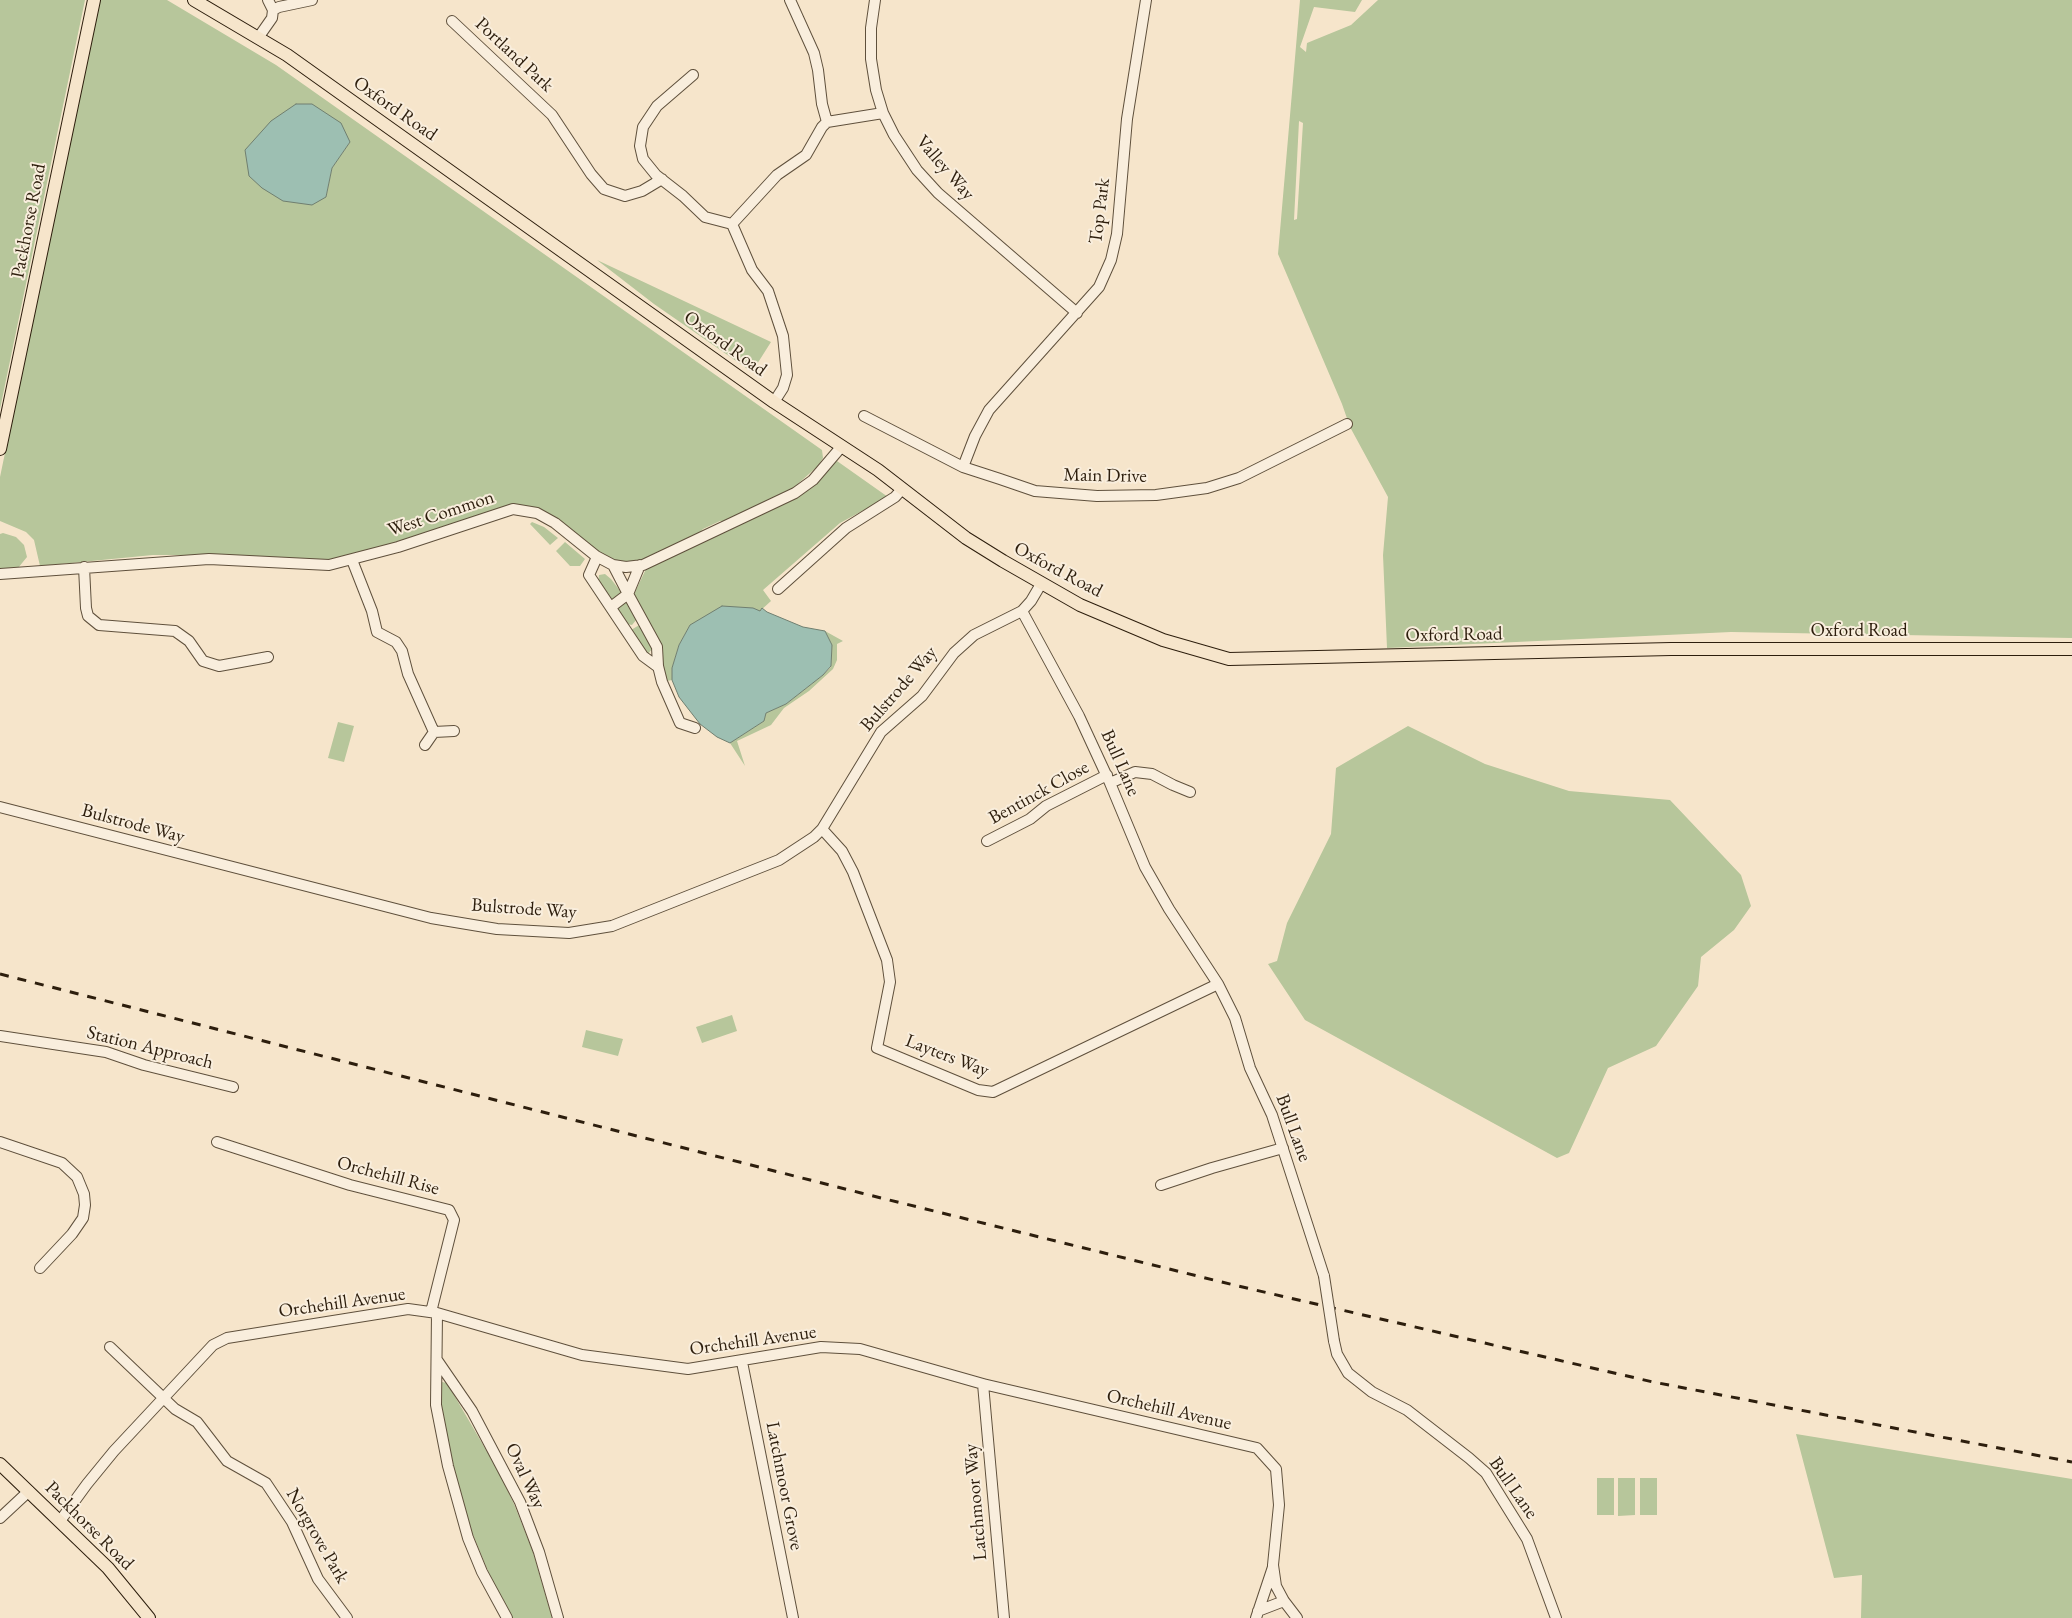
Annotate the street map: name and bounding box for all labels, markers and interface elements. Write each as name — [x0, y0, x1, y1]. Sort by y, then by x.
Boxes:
street label: Portland Park — [470, 13, 558, 97]
street label: Oxford Road — [349, 72, 441, 146]
street label: Valley Way — [911, 131, 979, 205]
street label: Packhorse Road — [7, 162, 51, 280]
street label: Top Park — [1085, 177, 1115, 245]
street label: Oxford Road — [679, 306, 771, 382]
street label: Main Drive — [1063, 464, 1147, 488]
street label: West Common — [385, 486, 497, 542]
street label: Oxford Road — [1010, 537, 1106, 603]
street label: Oxford Road — [1810, 620, 1908, 642]
street label: Oxford Road — [1405, 623, 1503, 647]
street label: Bulstrode Way — [856, 642, 942, 736]
street label: Bull Lane — [1095, 726, 1145, 800]
street label: Bentinck Close — [985, 756, 1093, 830]
street label: Bulstrode Way — [79, 799, 187, 849]
street label: Bulstrode Way — [471, 894, 577, 924]
street label: Station Approach — [84, 1021, 216, 1075]
street label: Layters Way — [902, 1030, 992, 1082]
street label: Bull Lane — [1270, 1091, 1316, 1165]
street label: Orchehill Rise — [334, 1151, 442, 1201]
street label: Orchehill Avenue — [277, 1283, 407, 1323]
street label: Orchehill Avenue — [688, 1321, 818, 1361]
street label: Orchehill Avenue — [1104, 1385, 1234, 1435]
street label: Latchmoor Grove — [760, 1420, 808, 1552]
street label: Oval Way — [500, 1440, 550, 1512]
street label: Latchmoor Way — [960, 1443, 992, 1561]
street label: Bull Lane — [1484, 1453, 1542, 1523]
street label: Packhorse Road — [40, 1477, 138, 1575]
street label: Norgrove Park — [281, 1484, 353, 1588]

